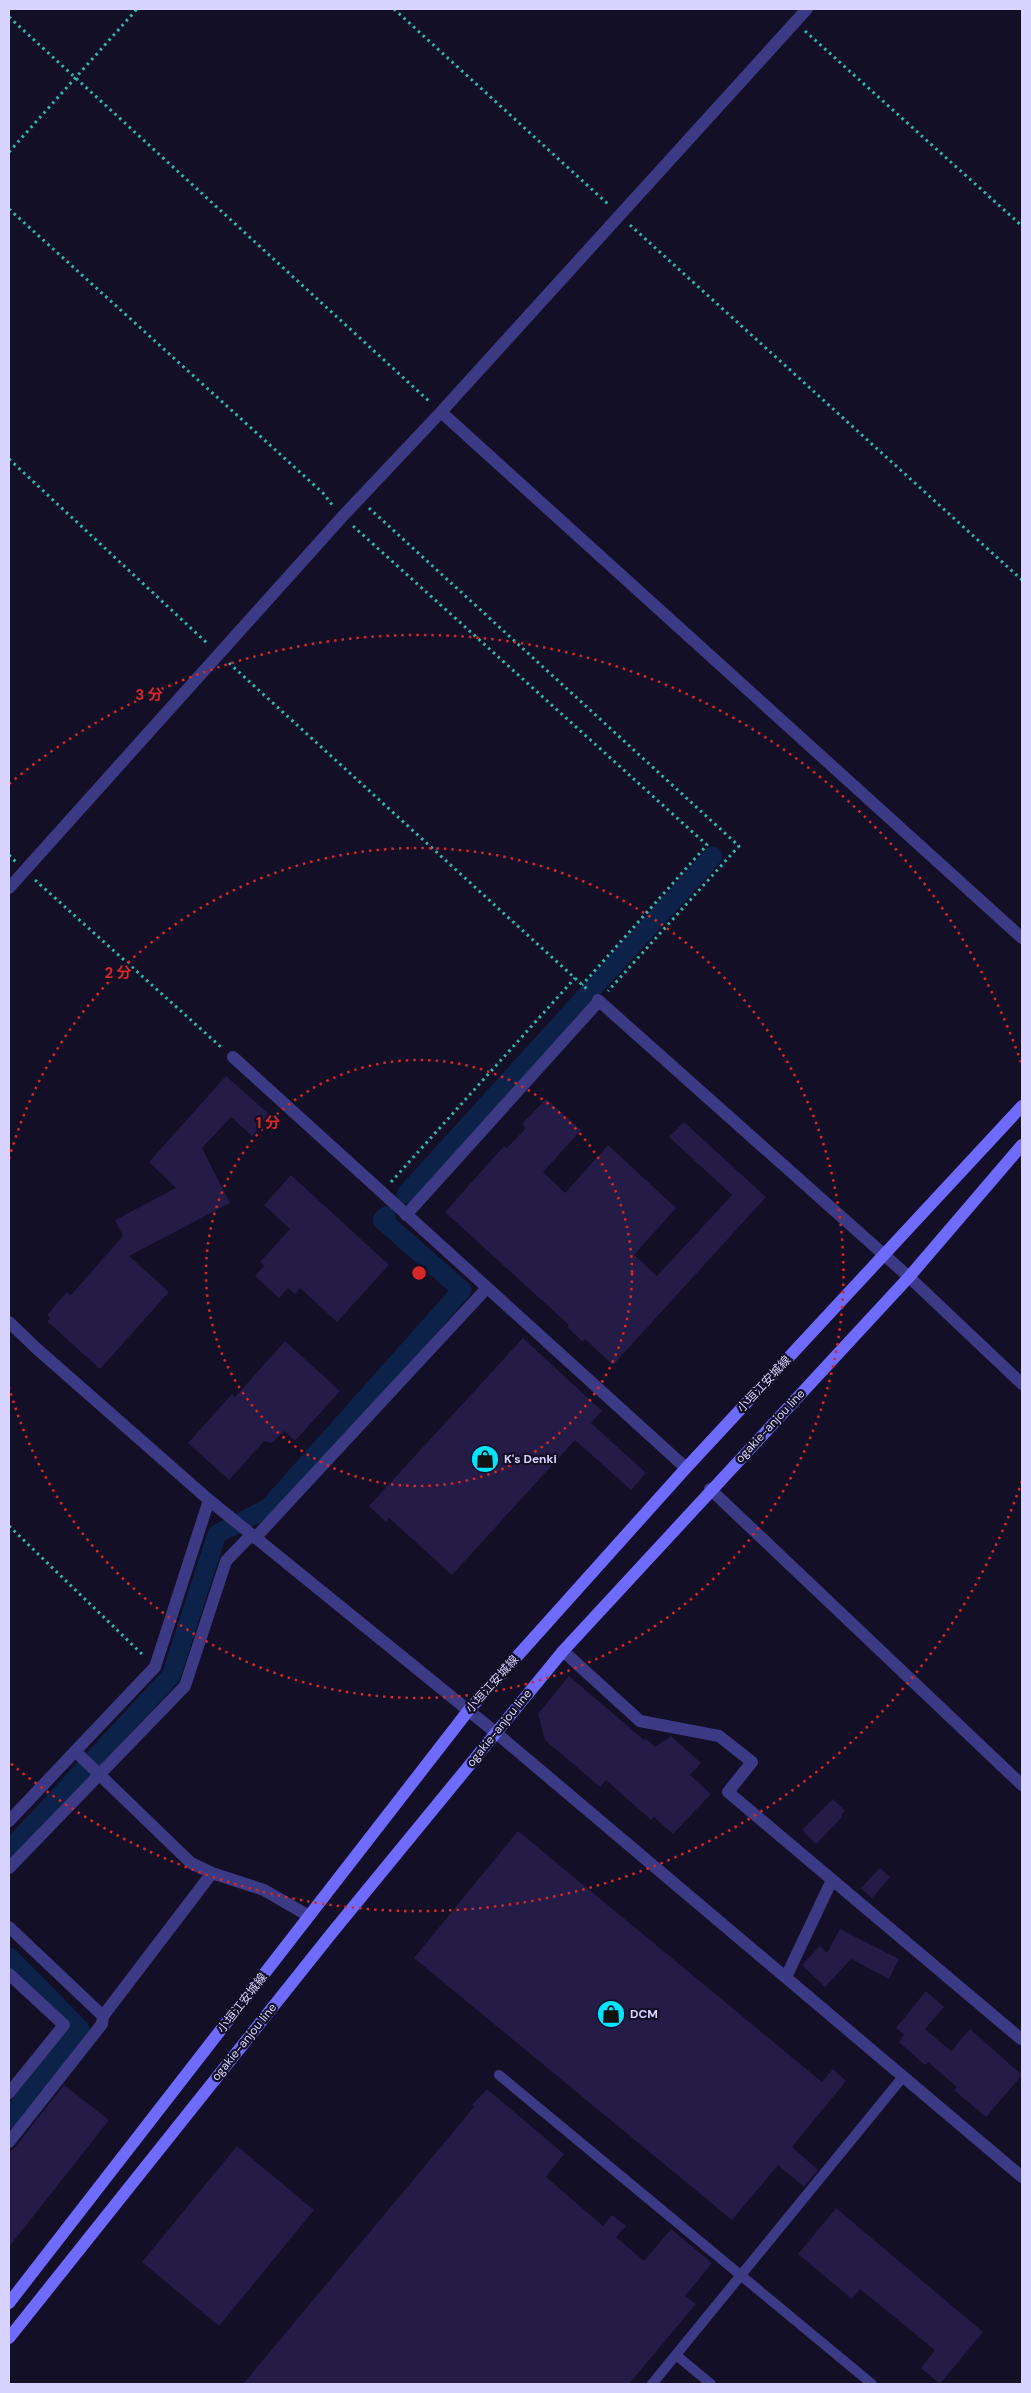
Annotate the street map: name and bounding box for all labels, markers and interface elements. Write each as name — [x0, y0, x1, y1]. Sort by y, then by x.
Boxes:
text: 3 分 — [135, 685, 163, 705]
text: 2 分 — [104, 963, 132, 983]
text: 1 分 — [256, 1113, 280, 1133]
centre of rings — [410, 1264, 428, 1282]
street label: 小垣江安城線 — [734, 1352, 794, 1416]
street label: ogakie-anjou line — [732, 1386, 808, 1466]
shop icon: K's Denki — [470, 1444, 500, 1474]
place label: K's Denki — [504, 1451, 557, 1467]
street label: 小垣江安城線 — [462, 1652, 522, 1716]
street label: ogakie-anjou line — [463, 1686, 535, 1770]
street label: 小垣江安城線 — [214, 1970, 270, 2036]
shop icon: DCM — [596, 1999, 626, 2029]
street label: ogakie-anjou line — [208, 2000, 280, 2084]
place label: DCM — [630, 2006, 658, 2022]

